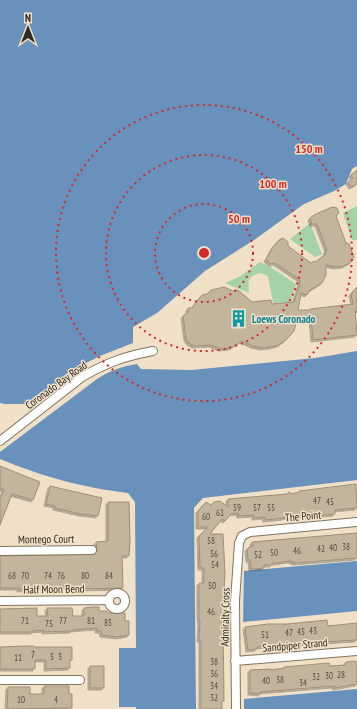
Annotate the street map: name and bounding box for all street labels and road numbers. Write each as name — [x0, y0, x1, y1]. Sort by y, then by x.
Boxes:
street label: Coronado Bay Road — [22, 358, 90, 412]
street label: The Point — [284, 507, 322, 525]
street label: Montego Court — [18, 532, 74, 546]
street label: Half Moon Bend — [23, 581, 85, 597]
street label: Admiralty Cross — [217, 587, 233, 646]
street label: Sandpiper Strand — [262, 635, 328, 655]

